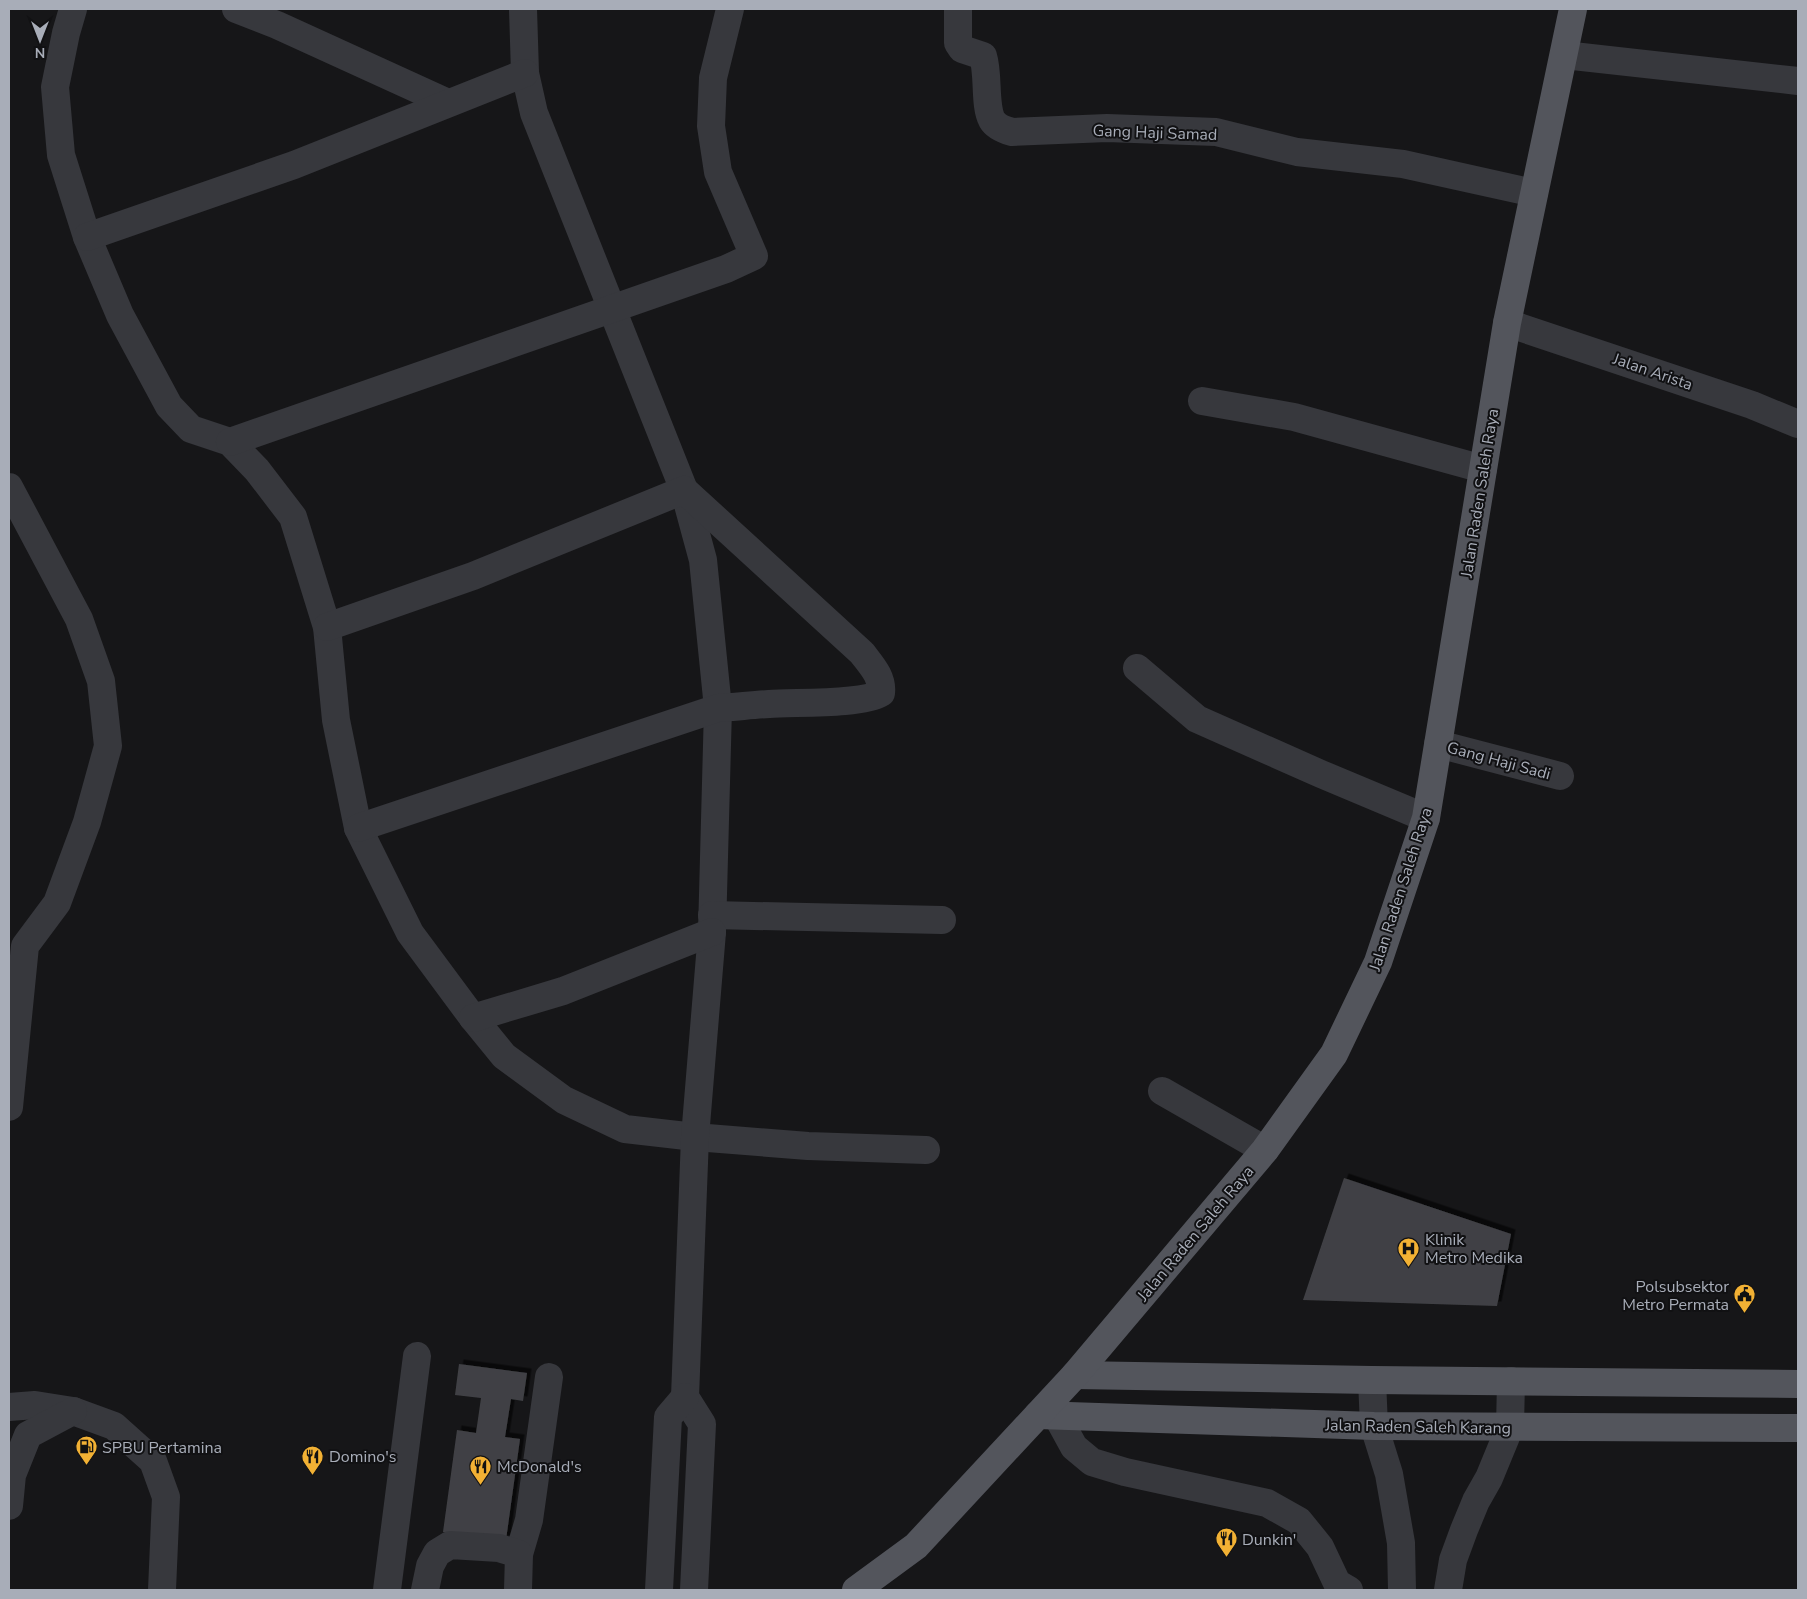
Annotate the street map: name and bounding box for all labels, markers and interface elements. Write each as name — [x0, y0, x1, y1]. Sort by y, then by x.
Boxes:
north arrow — [15, 15, 65, 65]
text: N — [35, 43, 45, 62]
street label: Gang Haji Samad — [1092, 120, 1218, 146]
street label: Jalan Arista — [1609, 348, 1695, 396]
street label: Jalan Raden Saleh Raya — [1456, 407, 1504, 580]
street label: Gang Haji Sadi — [1445, 737, 1553, 785]
street label: Jalan Raden Saleh Raya — [1364, 805, 1438, 975]
street label: Jalan Raden Saleh Raya — [1132, 1161, 1259, 1307]
place label: Klinik Metro Medika — [1425, 1229, 1523, 1269]
hospital icon: Klinik Metro Medika — [1397, 1236, 1421, 1267]
place label: Polsubsektor Metro Permata — [1622, 1276, 1729, 1316]
public building icon: Polsubsektor Metro Permata — [1733, 1283, 1757, 1314]
street label: Jalan Raden Saleh Karang — [1324, 1414, 1511, 1440]
fuel station icon: SPBU Pertamina — [74, 1435, 98, 1466]
place label: SPBU Pertamina — [102, 1437, 222, 1459]
restaurant icon: Domino's — [301, 1444, 325, 1475]
place label: Domino's — [329, 1446, 396, 1468]
restaurant icon: McDonald's — [469, 1454, 493, 1485]
place label: McDonald's — [497, 1456, 582, 1478]
restaurant icon: Dunkin' — [1214, 1527, 1238, 1558]
place label: Dunkin' — [1242, 1529, 1296, 1551]

